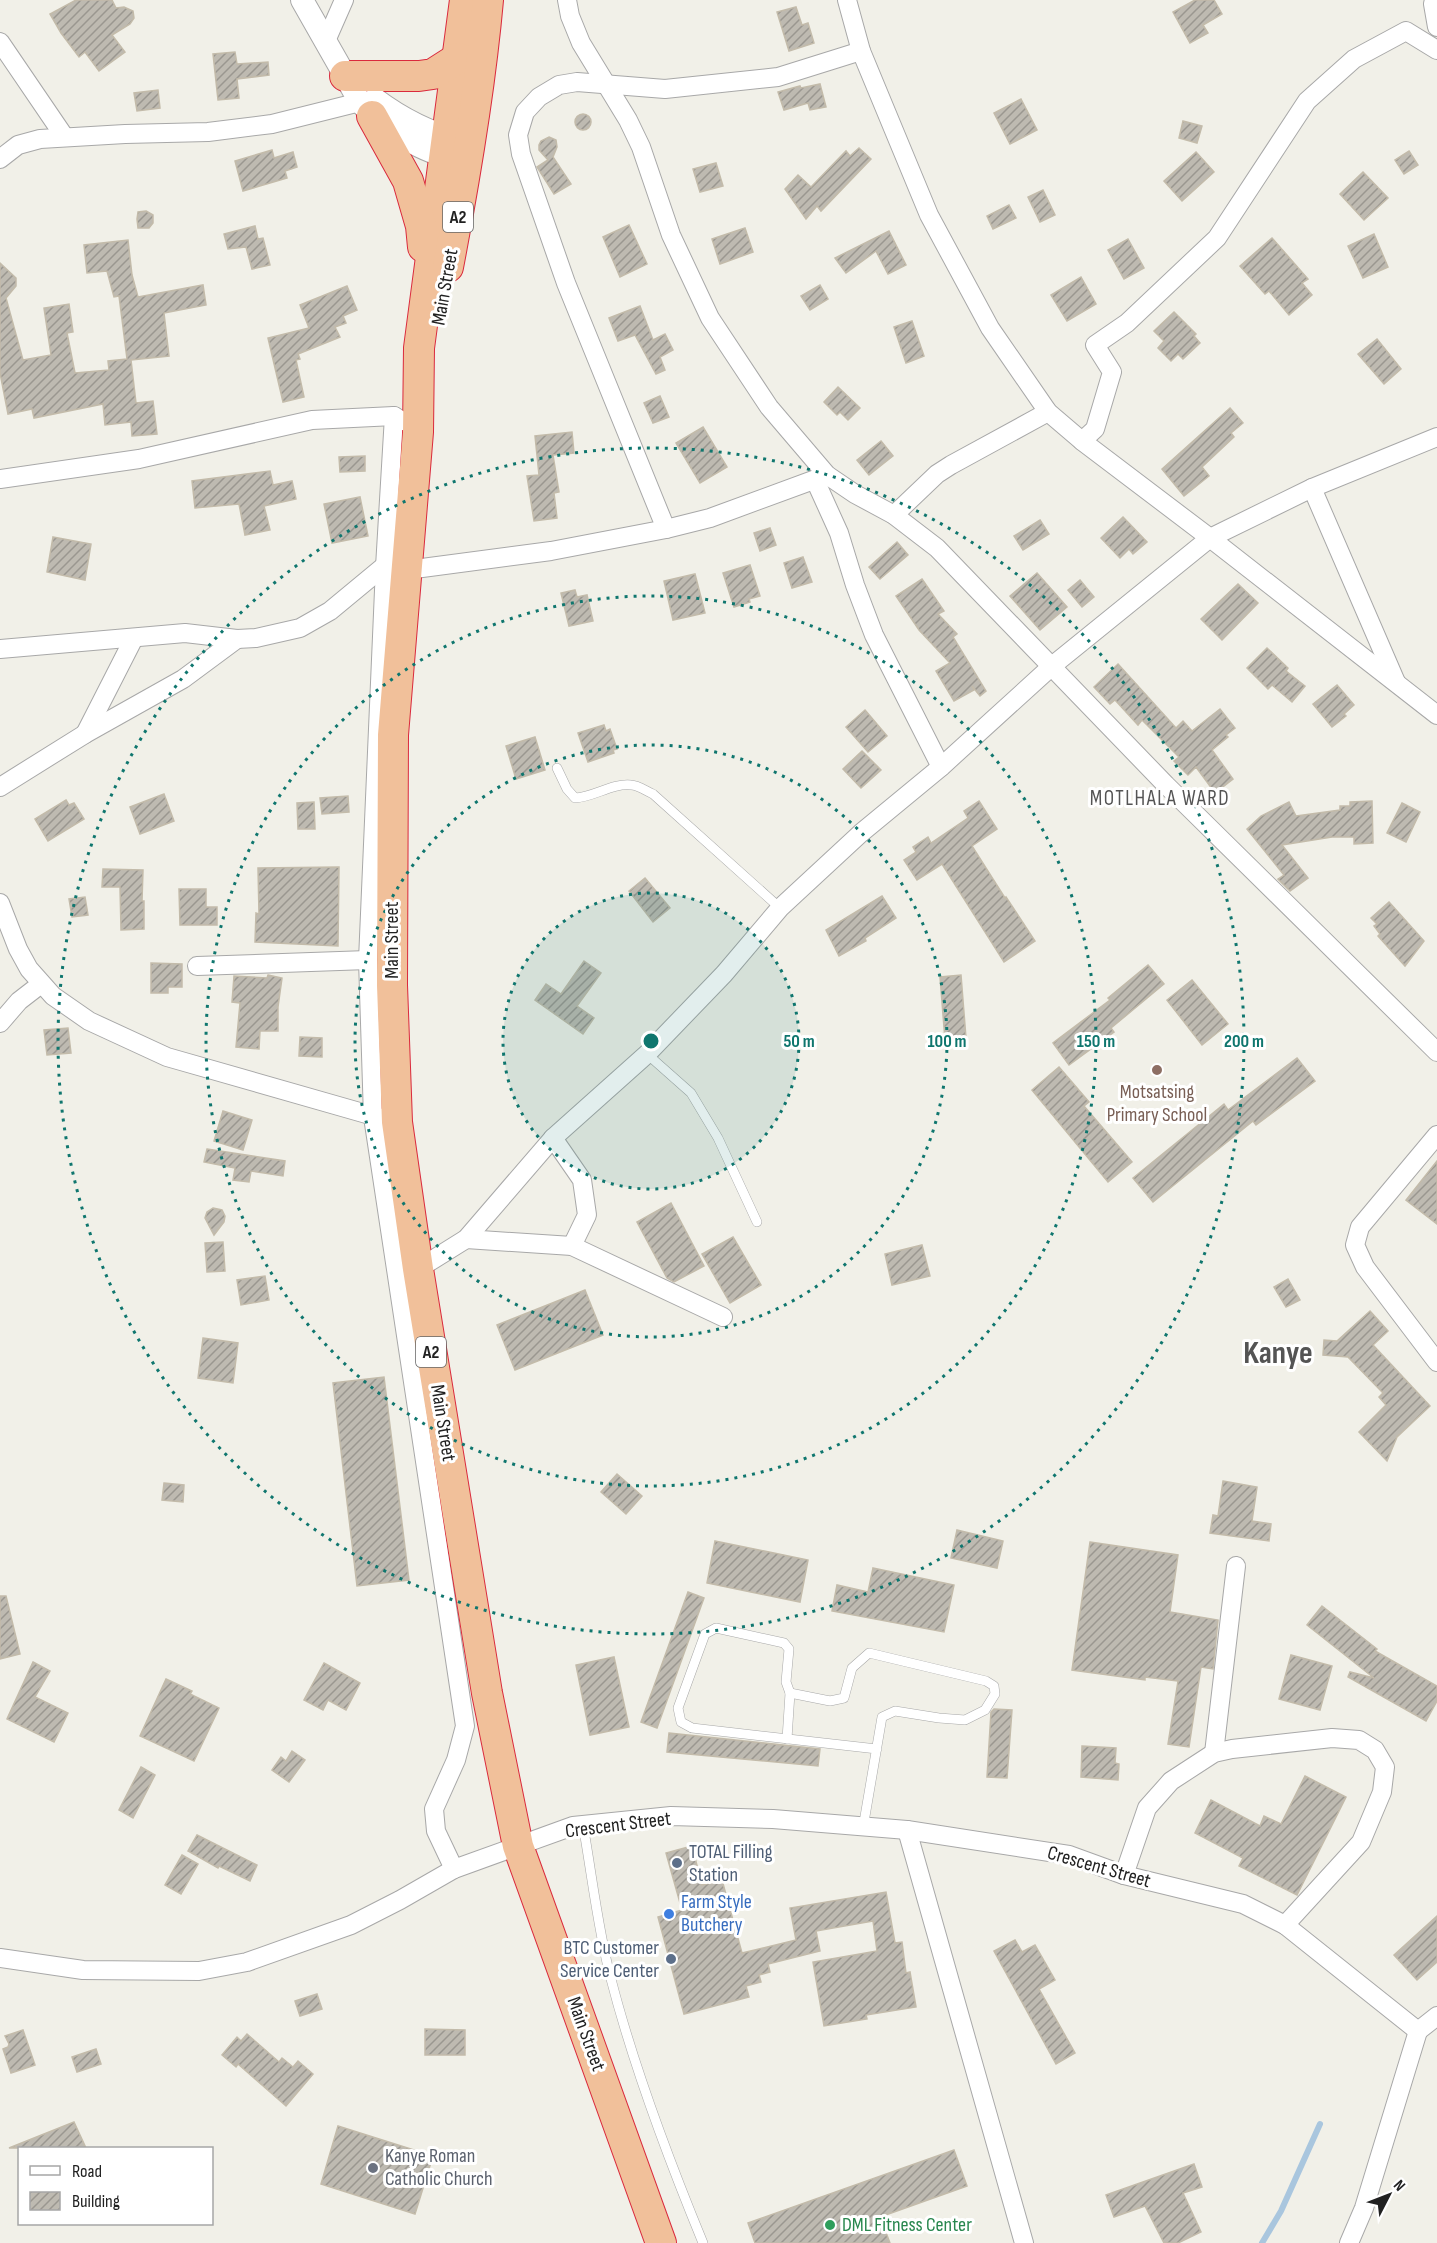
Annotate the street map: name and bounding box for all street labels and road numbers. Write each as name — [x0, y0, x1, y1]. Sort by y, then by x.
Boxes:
road number: A2 — [443, 202, 473, 232]
street label: Main Street — [426, 247, 464, 327]
street label: Main Street — [380, 901, 404, 979]
road number: A2 — [416, 1337, 446, 1367]
street label: Main Street — [425, 1383, 461, 1463]
street label: Crescent Street — [564, 1807, 672, 1843]
street label: Crescent Street — [1045, 1841, 1153, 1893]
street label: Main Street — [562, 1994, 610, 2074]

